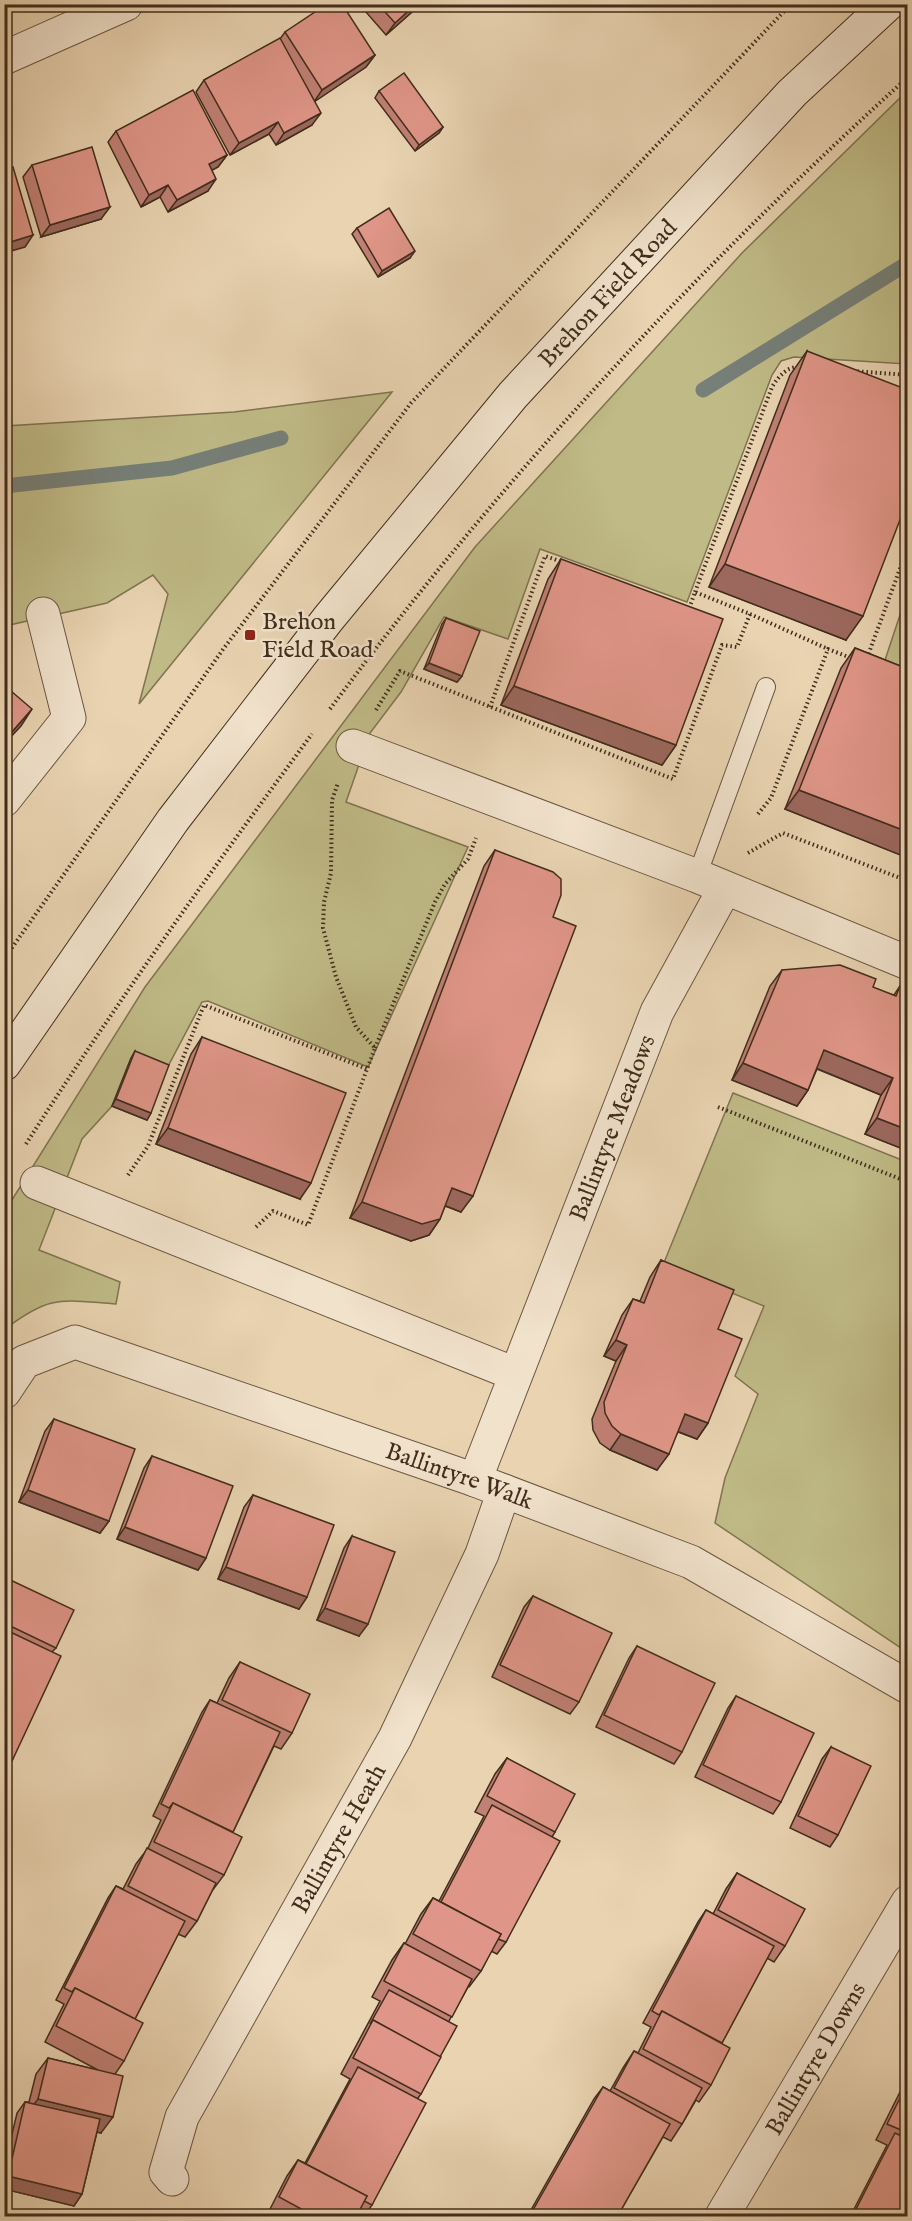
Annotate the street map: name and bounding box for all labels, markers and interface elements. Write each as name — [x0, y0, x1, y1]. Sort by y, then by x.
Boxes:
street label: Brehon Field Road — [532, 213, 685, 375]
place label: Brehon Field Road — [262, 607, 374, 666]
marker: Brehon Field Road — [243, 628, 257, 642]
street label: Ballintyre Meadows — [563, 1031, 664, 1226]
street label: Ballintyre Walk — [381, 1436, 538, 1518]
street label: Ballintyre Heath — [286, 1759, 394, 1919]
street label: Ballintyre Downs — [759, 1977, 874, 2141]

